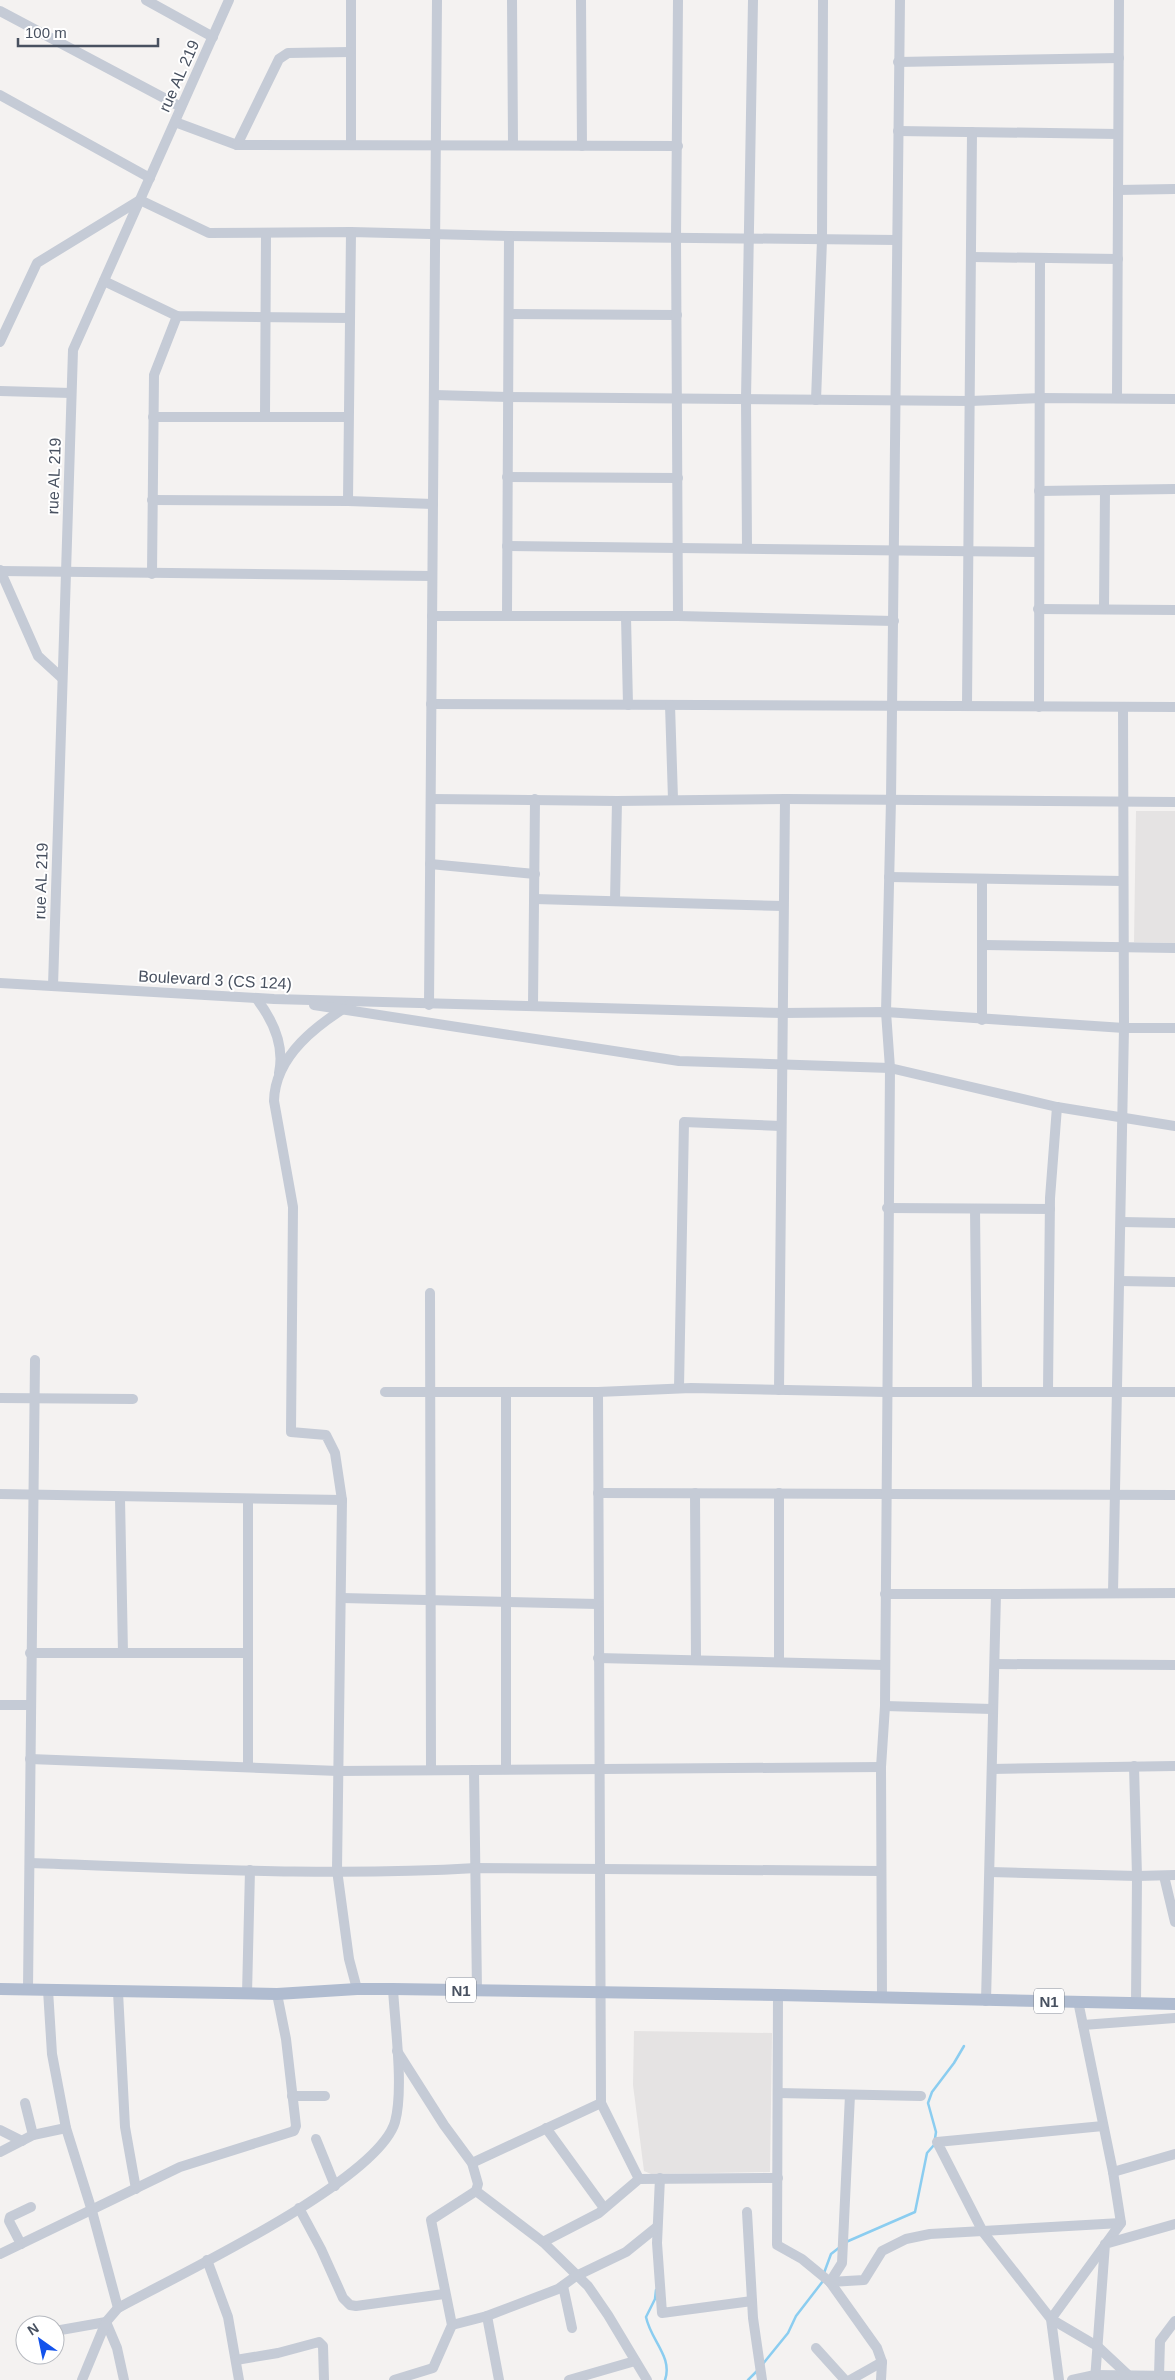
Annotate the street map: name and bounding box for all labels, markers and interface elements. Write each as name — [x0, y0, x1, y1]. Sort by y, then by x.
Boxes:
scale bar — [18, 15, 158, 47]
text: 100 m — [25, 24, 67, 41]
street label: rue AL 219 — [156, 37, 202, 115]
street label: rue AL 219 — [44, 437, 64, 515]
street label: rue AL 219 — [31, 842, 51, 920]
street label: Boulevard 3 (CS 124) — [138, 967, 292, 993]
road number: N1 — [446, 1978, 476, 2002]
road number: N1 — [1034, 1988, 1064, 2014]
north arrow — [15, 2315, 65, 2365]
text: N — [24, 2320, 42, 2339]

